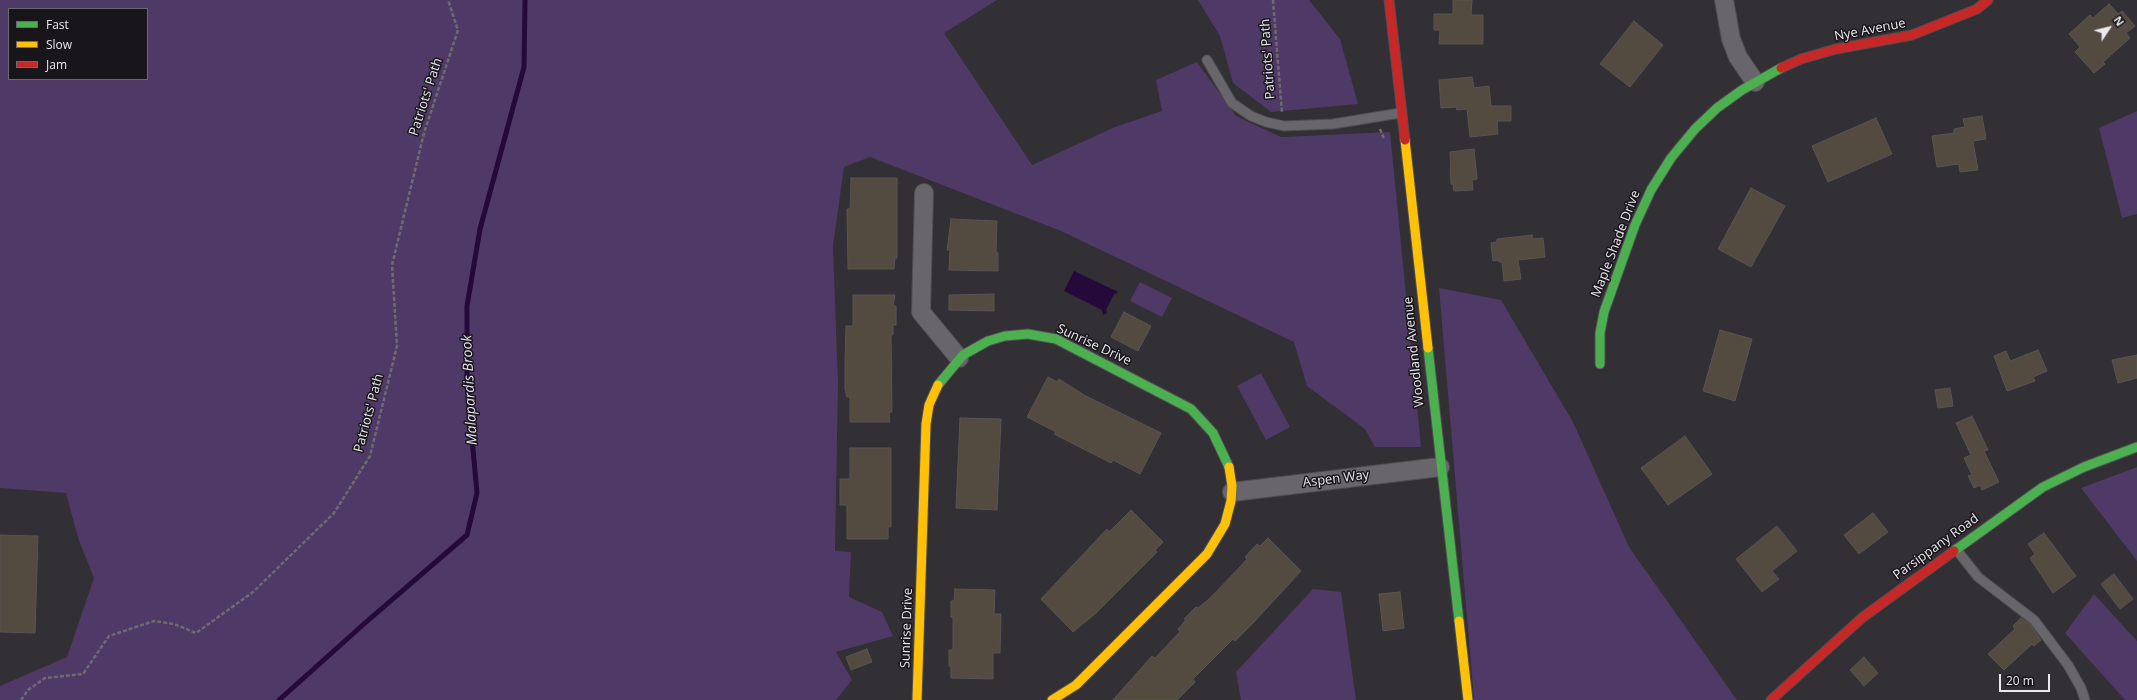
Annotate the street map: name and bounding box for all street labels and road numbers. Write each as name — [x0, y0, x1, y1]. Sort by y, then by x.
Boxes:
street label: Nye Avenue — [1833, 15, 1907, 45]
street label: Patriots' Path — [1257, 18, 1279, 100]
street label: Patriots' Path — [406, 56, 446, 138]
street label: Maple Shade Drive — [1588, 188, 1644, 300]
street label: Woodland Avenue — [1400, 296, 1428, 408]
street label: Sunrise Drive — [1054, 321, 1134, 369]
street label: Patriots' Path — [351, 372, 387, 454]
street label: Aspen Way — [1302, 467, 1370, 491]
street label: Parsippany Road — [1890, 511, 1982, 583]
street label: Sunrise Drive — [898, 588, 916, 668]

